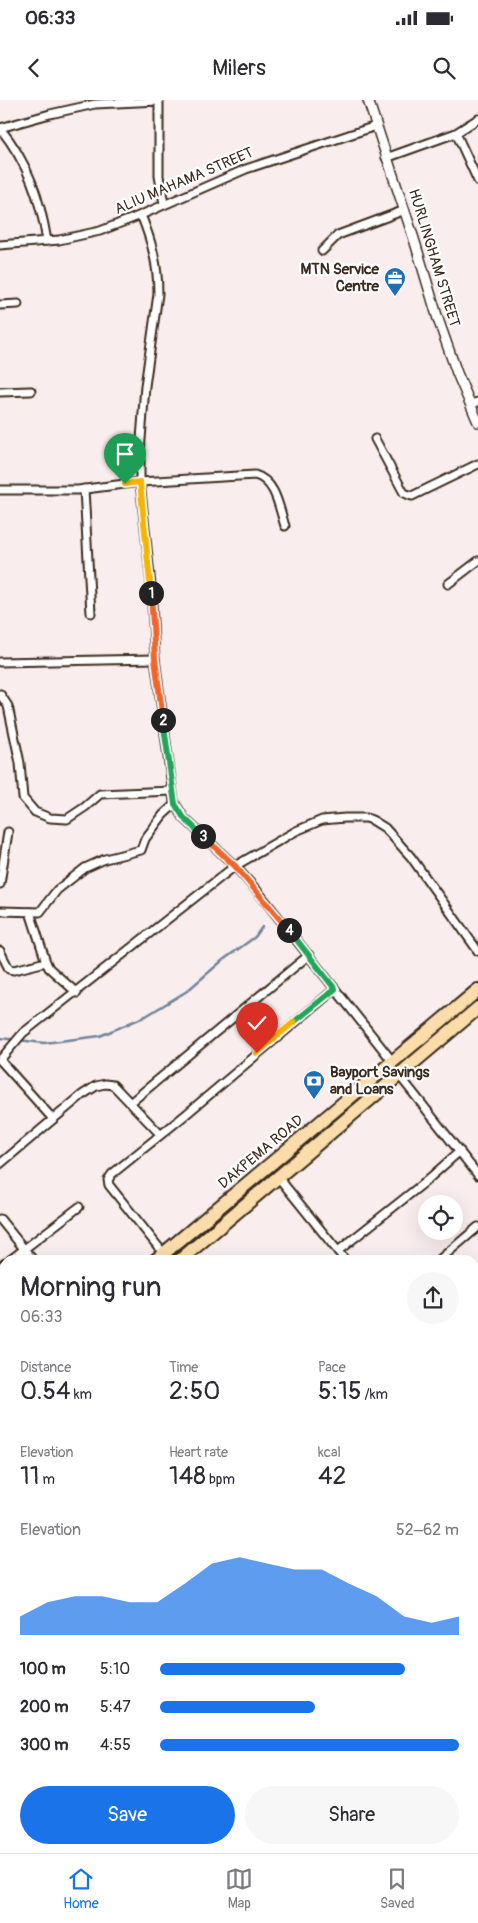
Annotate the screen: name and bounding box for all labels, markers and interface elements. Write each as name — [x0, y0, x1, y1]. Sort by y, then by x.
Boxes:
text: 06:33 — [25, 6, 75, 30]
icon: back — [20, 54, 48, 82]
text: Milers — [212, 54, 266, 82]
icon: search — [430, 54, 458, 82]
street label: ALIU MAHAMA STREET — [112, 143, 256, 219]
street label: HURLINGHAM STREET — [404, 187, 464, 329]
place label: MTN Service Centre — [301, 260, 380, 296]
office icon: MTN Service Centre — [383, 266, 407, 297]
pin — [104, 433, 146, 484]
icon: arrive — [111, 440, 139, 468]
pin: 1 — [138, 580, 164, 606]
text: 1 — [149, 585, 154, 602]
pin: 2 — [150, 708, 176, 732]
text: 2 — [160, 712, 167, 729]
pin: 3 — [190, 824, 216, 848]
text: 3 — [200, 828, 207, 845]
pin: 4 — [276, 918, 302, 942]
text: 4 — [285, 922, 294, 939]
pin — [236, 1002, 278, 1053]
icon: check — [243, 1009, 271, 1037]
place label: Bayport Savings and Loans — [330, 1063, 430, 1099]
bank icon: Bayport Savings and Loans — [302, 1069, 326, 1100]
street label: DAKPEMA ROAD — [215, 1111, 307, 1193]
map controls — [418, 1195, 463, 1240]
button: locate — [418, 1195, 463, 1240]
text: Morning run — [20, 1270, 162, 1305]
button: share — [407, 1272, 459, 1324]
text: 06:33 — [20, 1307, 62, 1327]
text: Distance — [20, 1359, 71, 1376]
text: Time — [169, 1359, 198, 1376]
text: Pace — [318, 1359, 346, 1376]
text: 0.54 — [20, 1376, 71, 1407]
text: 2:50 — [169, 1376, 220, 1407]
text: 5:15 — [318, 1376, 362, 1407]
text: km — [71, 1386, 92, 1403]
text: /km — [362, 1386, 388, 1403]
text: Elevation — [20, 1444, 73, 1461]
text: Heart rate — [169, 1444, 228, 1461]
text: kcal — [318, 1444, 341, 1461]
text: 11 — [20, 1461, 40, 1492]
text: 148 — [169, 1461, 206, 1492]
text: 42 — [318, 1461, 346, 1492]
text: m — [40, 1471, 55, 1488]
text: bpm — [206, 1471, 235, 1488]
text: Elevation — [20, 1520, 81, 1540]
text: 52–62 m — [396, 1520, 459, 1540]
text: 100 m — [20, 1659, 66, 1679]
text: 5:10 — [100, 1659, 130, 1679]
text: 200 m — [20, 1697, 68, 1717]
text: 5:47 — [100, 1697, 131, 1717]
text: 300 m — [20, 1735, 68, 1755]
text: 4:55 — [100, 1735, 131, 1755]
button: Save — [20, 1786, 235, 1844]
button: Share — [245, 1786, 459, 1844]
tab: Home — [63, 1865, 99, 1912]
tab: Map — [225, 1865, 253, 1912]
tab: Saved — [380, 1865, 415, 1912]

